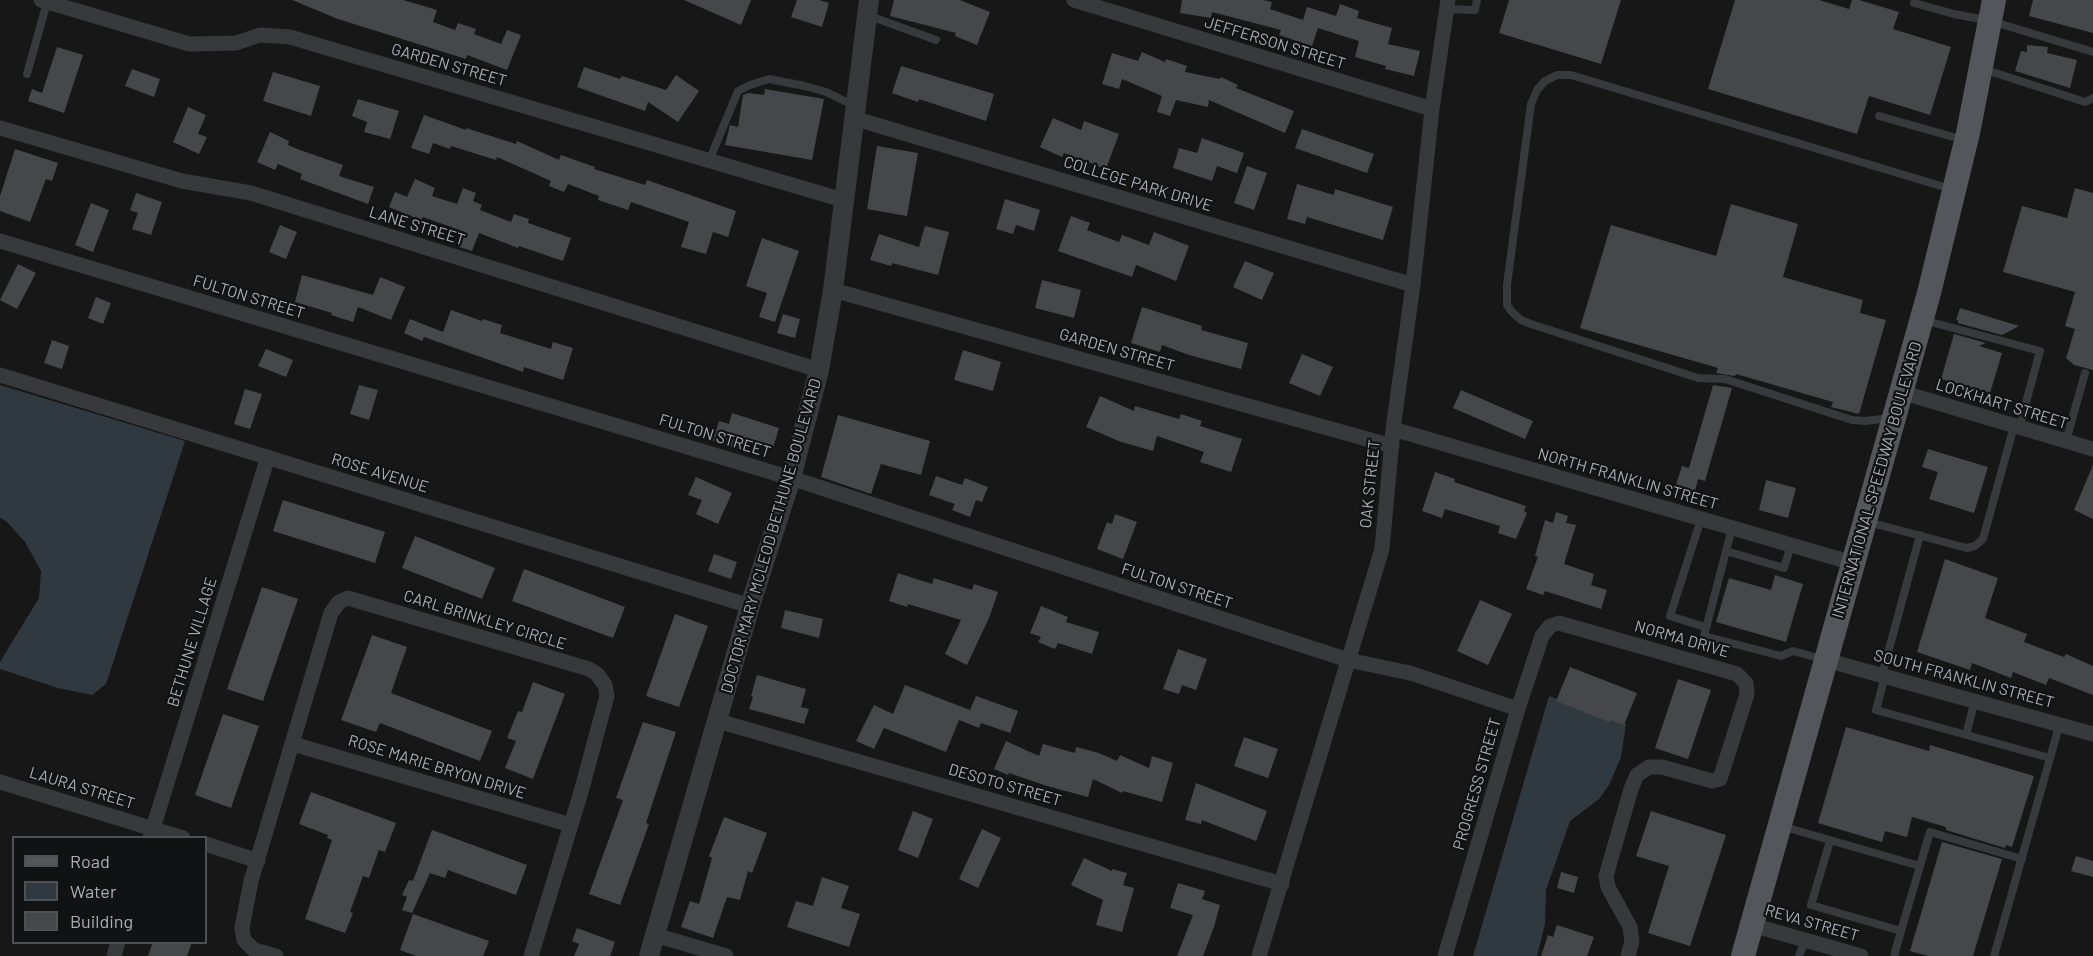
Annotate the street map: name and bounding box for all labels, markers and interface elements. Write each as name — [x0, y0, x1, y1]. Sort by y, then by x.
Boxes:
street label: JEFFERSON STREET — [1202, 12, 1348, 74]
street label: GARDEN STREET — [389, 39, 509, 91]
street label: COLLEGE PARK DRIVE — [1061, 152, 1215, 216]
street label: LANE STREET — [367, 202, 467, 250]
street label: FULTON STREET — [191, 271, 307, 323]
street label: GARDEN STREET — [1057, 324, 1177, 376]
street label: INTERNATIONAL SPEEDWAY BOULEVARD — [1828, 340, 1926, 620]
street label: LOCKHART STREET — [1934, 375, 2070, 433]
street label: DOCTOR MARY MCLEOD BETHUNE BOULEVARD — [717, 376, 825, 696]
street label: FULTON STREET — [657, 410, 773, 462]
street label: OAK STREET — [1356, 439, 1384, 529]
street label: NORTH FRANKLIN STREET — [1536, 444, 1720, 514]
street label: ROSE AVENUE — [329, 449, 431, 497]
street label: FULTON STREET — [1119, 559, 1235, 613]
street label: BETHUNE VILLAGE — [163, 575, 221, 709]
street label: CARL BRINKLEY CIRCLE — [401, 586, 569, 654]
street label: NORMA DRIVE — [1632, 616, 1732, 662]
street label: SOUTH FRANKLIN STREET — [1872, 646, 2056, 712]
street label: PROGRESS STREET — [1449, 716, 1505, 852]
street label: ROSE MARIE BRYON DRIVE — [346, 731, 528, 803]
street label: DESOTO STREET — [946, 760, 1064, 810]
street label: LAURA STREET — [27, 763, 137, 813]
legend — [12, 836, 207, 944]
text: Road — [70, 850, 110, 872]
text: Water — [70, 880, 117, 902]
street label: REVA STREET — [1763, 900, 1861, 946]
text: Building — [70, 910, 133, 932]

